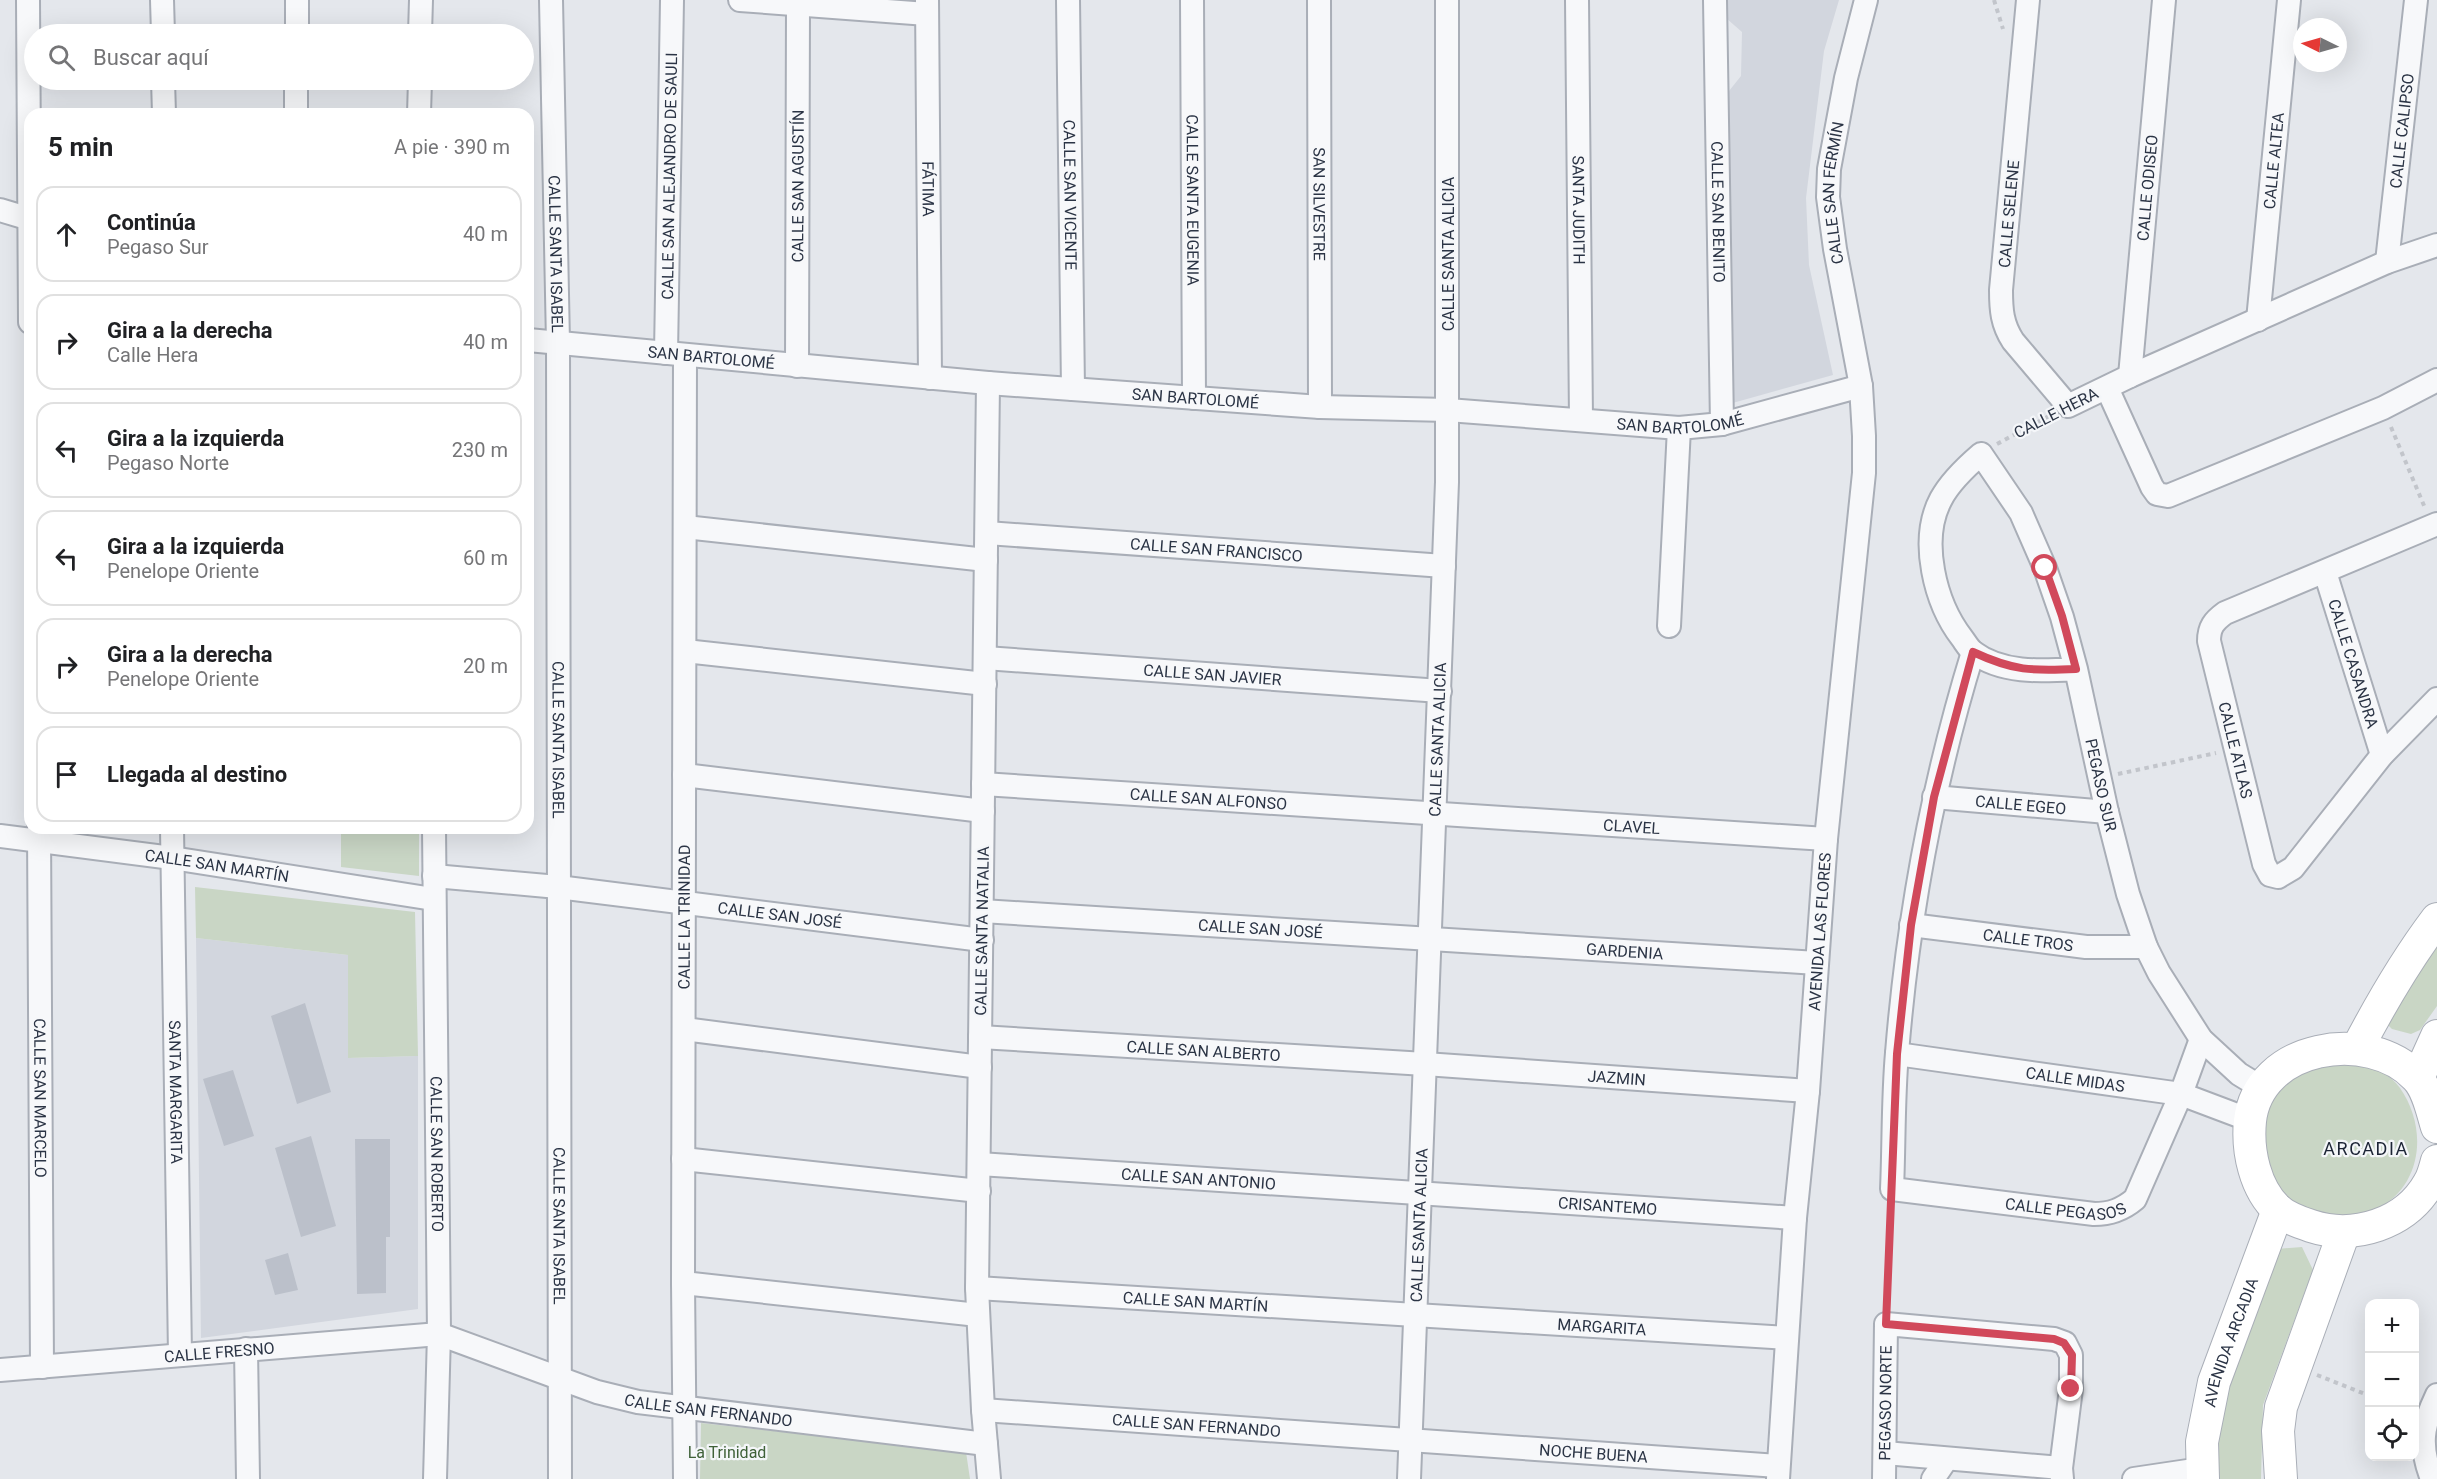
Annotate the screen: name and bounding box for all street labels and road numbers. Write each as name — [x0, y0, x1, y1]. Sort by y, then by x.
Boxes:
street label: CALLE SAN ALEJANDRO DE SAULI — [657, 52, 681, 300]
street label: CALLE CALIPSO — [2386, 72, 2417, 189]
street label: CALLE SAN AGUSTÍN — [788, 109, 807, 263]
street label: CALLE ALTEA — [2259, 111, 2288, 210]
street label: CALLE SANTA EUGENIA — [1183, 114, 1203, 286]
street label: CALLE SAN VICENTE — [1060, 120, 1081, 270]
street label: CALLE SAN FERMÍN — [1818, 120, 1847, 266]
street label: CALLE ODISEO — [2133, 134, 2161, 242]
street label: CALLE SAN BENITO — [1708, 141, 1729, 283]
street label: SAN SILVESTRE — [1310, 147, 1329, 261]
street label: SANTA JUDITH — [1569, 155, 1589, 265]
street label: CALLE SELENE — [1995, 159, 2023, 269]
street label: FÁTIMA — [919, 161, 938, 217]
street label: CALLE SANTA ISABEL — [545, 175, 567, 333]
street label: CALLE SANTA ALICIA — [1439, 176, 1458, 331]
street label: SAN BARTOLOMÉ — [647, 342, 776, 373]
street label: CALLE HERA — [2011, 383, 2102, 442]
street label: SAN BARTOLOMÉ — [1131, 384, 1260, 412]
street label: SAN BARTOLOMÉ — [1616, 409, 1746, 438]
street label: CALLE SAN FRANCISCO — [1130, 534, 1303, 565]
street label: CALLE CASANDRA — [2325, 597, 2383, 731]
street label: CALLE SAN JAVIER — [1143, 660, 1282, 689]
street label: CALLE SANTA ISABEL — [549, 661, 568, 819]
street label: CALLE SANTA ALICIA — [1425, 661, 1450, 817]
street label: CALLE ATLAS — [2215, 700, 2257, 800]
street label: PEGASO SUR — [2082, 737, 2121, 834]
street label: CALLE SAN ALFONSO — [1129, 784, 1288, 813]
street label: CALLE EGEO — [1974, 791, 2067, 818]
street label: CLAVEL — [1603, 815, 1661, 838]
street label: CALLE SAN MARTÍN — [144, 845, 290, 886]
street label: CALLE LA TRINIDAD — [674, 845, 693, 989]
street label: CALLE SANTA NATALIA — [971, 846, 993, 1016]
street label: AVENIDA LAS FLORES — [1804, 852, 1835, 1011]
street label: CALLE SAN JOSÉ — [717, 898, 843, 932]
street label: CALLE SAN JOSÉ — [1198, 915, 1323, 942]
street label: CALLE TROS — [1982, 925, 2074, 955]
street label: GARDENIA — [1586, 939, 1664, 963]
street label: CALLE SAN MARCELO — [31, 1018, 50, 1178]
street label: SANTA MARGARITA — [165, 1020, 187, 1164]
street label: CALLE SAN ALBERTO — [1126, 1036, 1281, 1065]
street label: CALLE MIDAS — [2025, 1063, 2126, 1095]
street label: JAZMIN — [1587, 1066, 1647, 1089]
street label: CALLE SAN ROBERTO — [427, 1076, 447, 1232]
street label: CALLE SANTA ISABEL — [550, 1147, 569, 1305]
street label: CALLE SANTA ALICIA — [1406, 1147, 1431, 1303]
street label: CALLE SAN ANTONIO — [1120, 1164, 1277, 1193]
street label: CRISANTEMO — [1557, 1193, 1658, 1218]
street label: CALLE PEGASOS — [2004, 1194, 2129, 1224]
street label: AVENIDA ARCADIA — [2200, 1274, 2262, 1409]
street label: CALLE SAN MARTÍN — [1122, 1288, 1269, 1315]
street label: MARGARITA — [1557, 1314, 1647, 1339]
street label: CALLE FRESNO — [163, 1338, 275, 1366]
street label: PEGASO NORTE — [1875, 1345, 1895, 1461]
street label: CALLE SAN FERNANDO — [623, 1390, 794, 1430]
street label: CALLE SAN FERNANDO — [1111, 1410, 1282, 1440]
street label: NOCHE BUENA — [1539, 1440, 1649, 1466]

